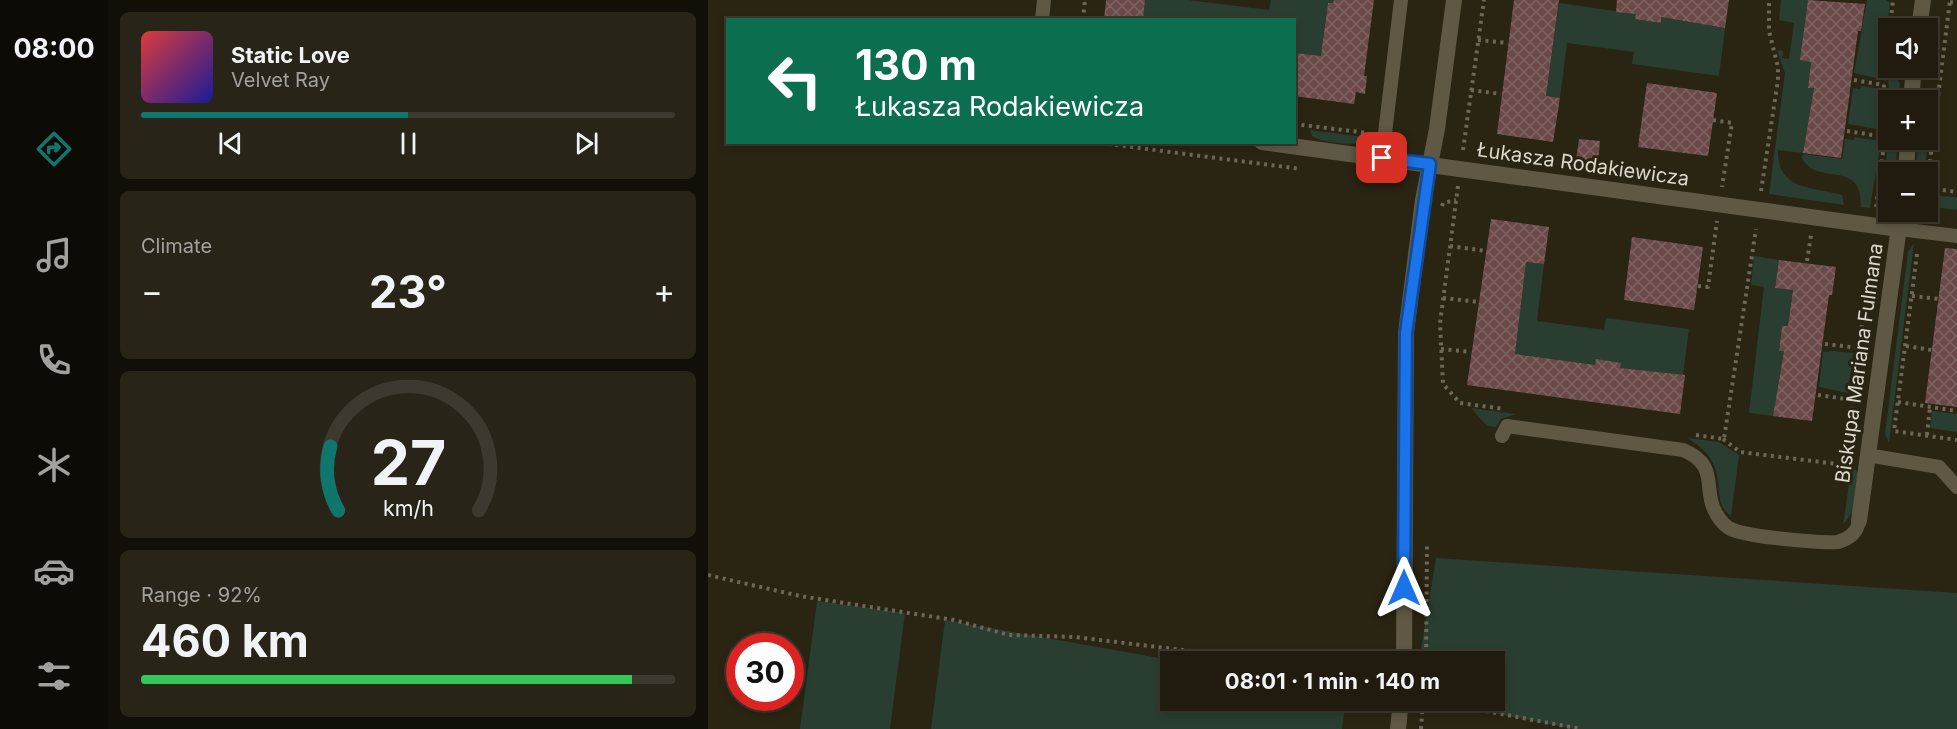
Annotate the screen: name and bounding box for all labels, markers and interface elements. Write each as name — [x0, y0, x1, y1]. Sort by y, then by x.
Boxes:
map controls — [1878, 18, 1938, 222]
button: sound — [1878, 18, 1938, 78]
text: 08:00 — [13, 32, 95, 65]
text: 130 m — [855, 39, 977, 90]
text: Static Love — [231, 42, 350, 68]
icon: left — [756, 42, 834, 120]
text: Velvet Ray — [231, 68, 330, 92]
text: Łukasza Rodakiewicza — [855, 90, 1144, 123]
button: + — [1878, 90, 1938, 150]
icon: previous — [214, 127, 247, 160]
icon: pause — [392, 127, 425, 160]
icon: next — [570, 127, 603, 160]
icon: directions — [33, 128, 75, 170]
pin — [1356, 132, 1407, 183]
street label: Łukasza Rodakiewicza — [1475, 137, 1691, 191]
icon: arrive — [1365, 141, 1398, 174]
button: − — [1878, 162, 1938, 222]
icon: music — [33, 234, 75, 276]
text: Climate — [141, 234, 212, 258]
street label: Biskupa Mariana Fulmana — [1830, 241, 1888, 485]
text: 23° — [369, 264, 447, 319]
text: − — [141, 271, 163, 311]
text: + — [653, 271, 675, 311]
icon: phone — [33, 339, 75, 381]
text: 27 — [370, 425, 446, 500]
icon: climate — [33, 444, 75, 486]
text: km/h — [383, 496, 433, 522]
icon: car — [33, 550, 75, 592]
position arrow — [1372, 556, 1436, 620]
text: Range · 92% — [141, 583, 262, 607]
text: 460 km — [141, 613, 309, 668]
speed limit sign: 30 — [726, 633, 804, 711]
icon: filters — [33, 655, 75, 697]
text: 08:01 · 1 min · 140 m — [1225, 668, 1440, 694]

